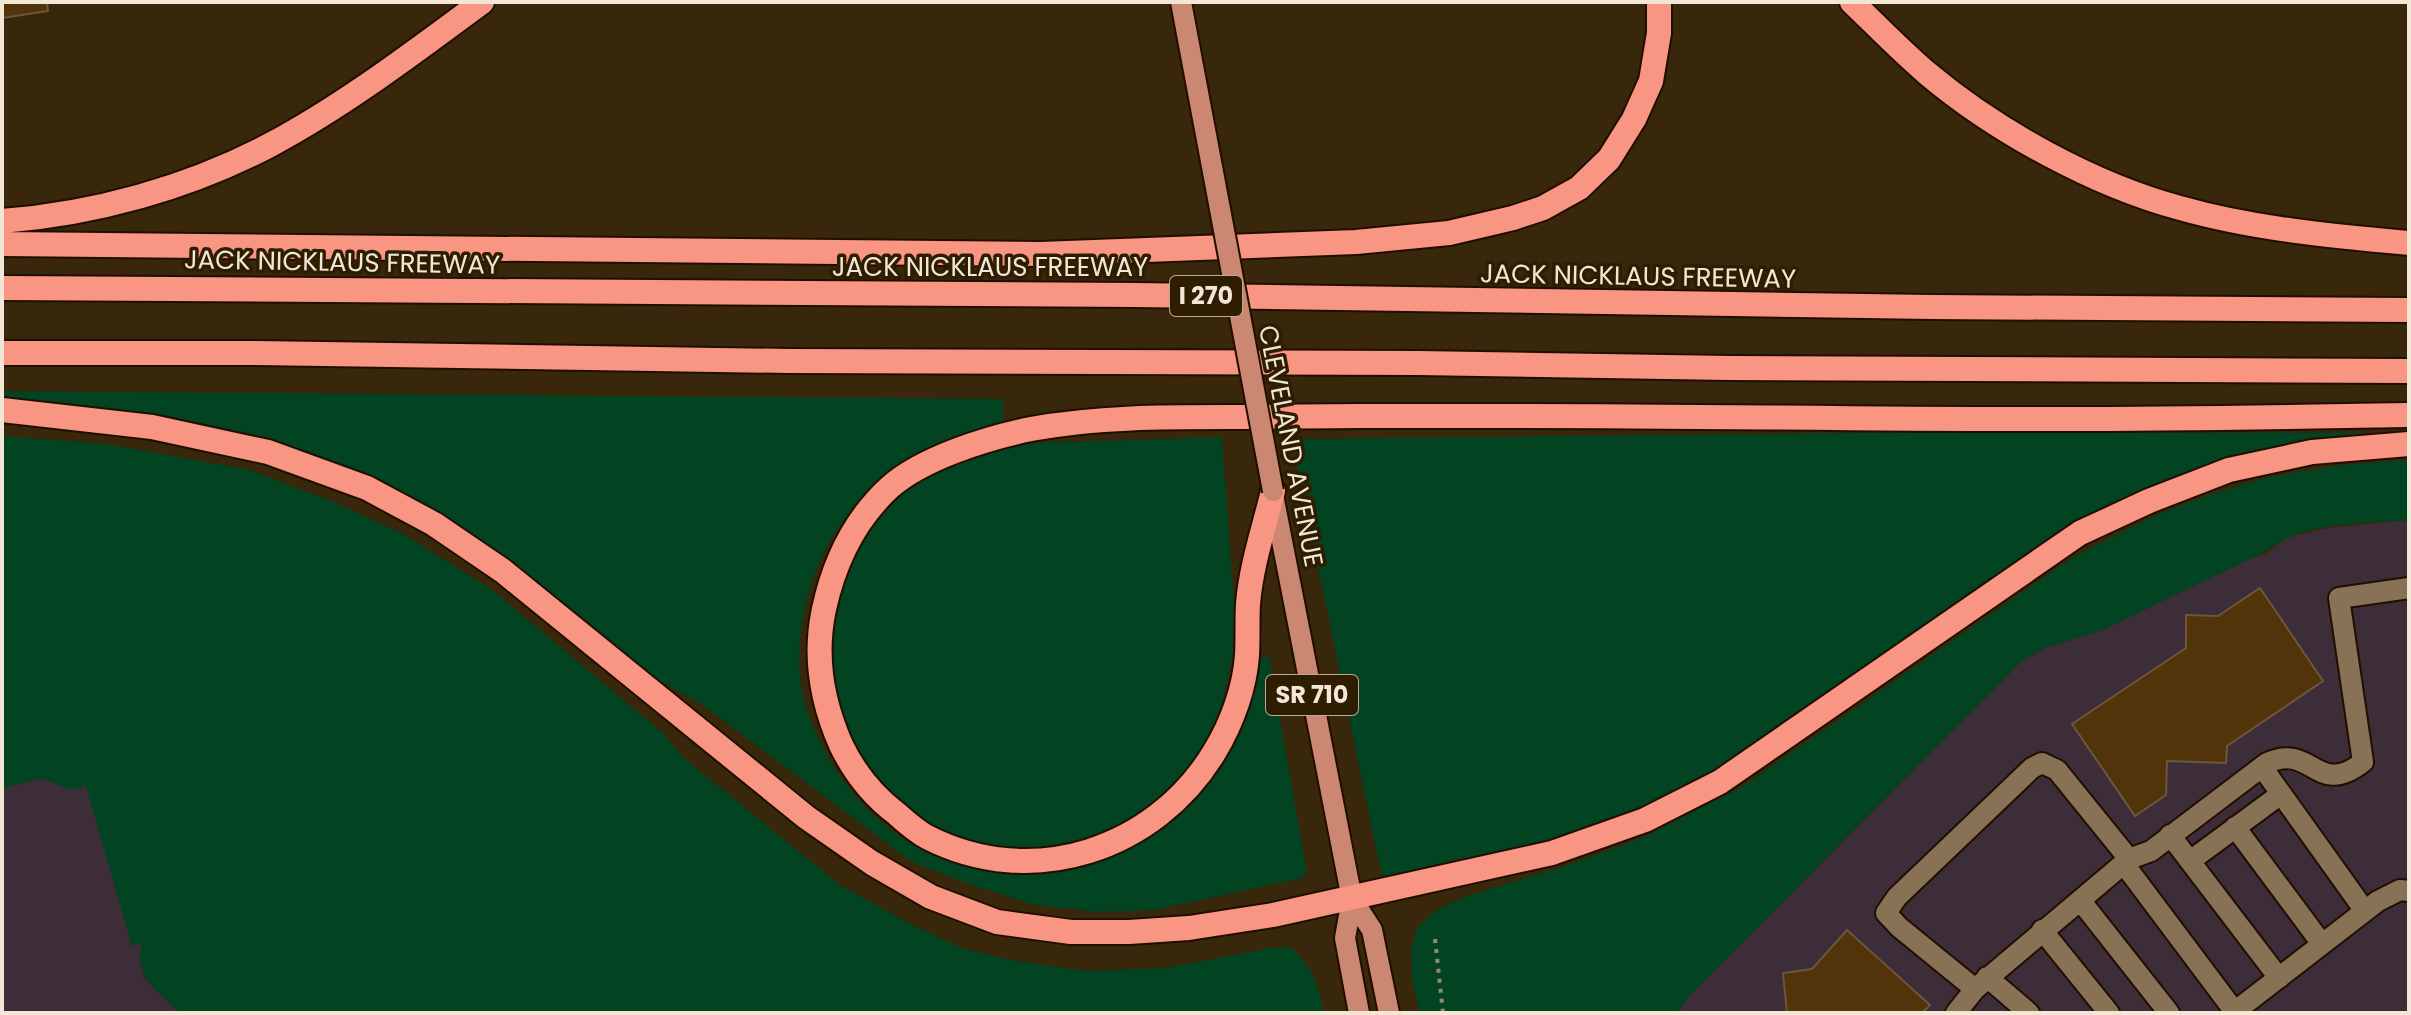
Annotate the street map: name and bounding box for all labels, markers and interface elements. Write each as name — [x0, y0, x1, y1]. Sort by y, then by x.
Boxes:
street label: JACK NICKLAUS FREEWAY — [184, 241, 500, 283]
street label: JACK NICKLAUS FREEWAY — [832, 249, 1148, 285]
street label: JACK NICKLAUS FREEWAY — [1480, 255, 1796, 297]
road number: I 270 — [1170, 276, 1242, 316]
street label: CLEVELAND AVENUE — [1250, 322, 1332, 570]
road number: SR 710 — [1266, 675, 1358, 715]

